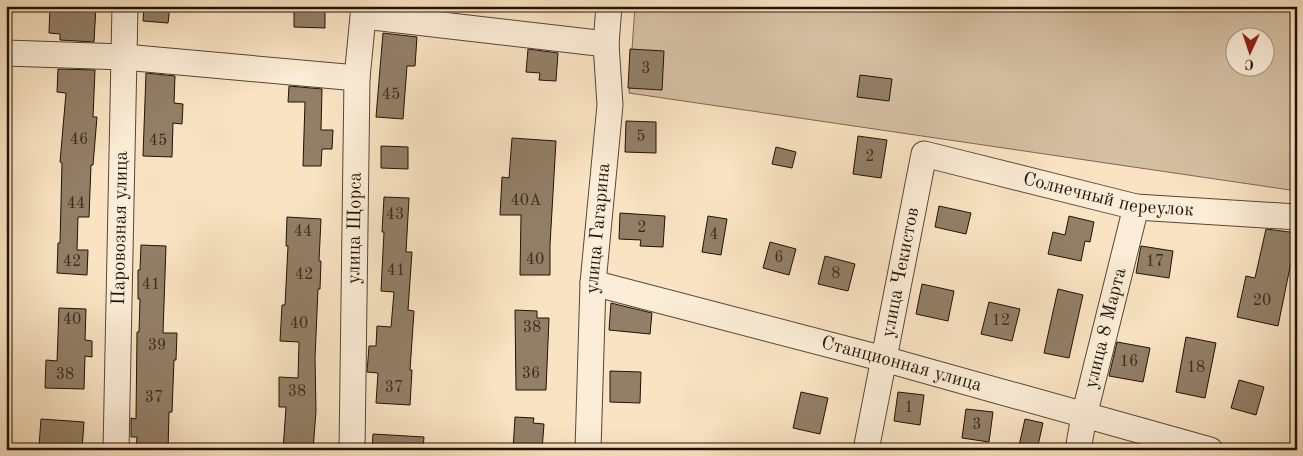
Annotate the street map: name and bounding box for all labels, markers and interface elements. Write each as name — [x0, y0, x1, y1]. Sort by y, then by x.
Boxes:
north arrow — [1226, 28, 1276, 78]
text: С — [1244, 57, 1254, 71]
house number: 3 — [641, 61, 651, 77]
house number: 45 — [382, 87, 400, 103]
house number: 5 — [636, 129, 646, 145]
house number: 46 — [70, 132, 88, 148]
house number: 45 — [149, 133, 167, 149]
house number: 2 — [865, 149, 875, 165]
street label: Паровозная улица — [109, 150, 132, 305]
street label: улица Гагарина — [583, 161, 614, 294]
street label: Солнечный переулок — [1021, 170, 1195, 220]
street label: улица Щорса — [345, 171, 365, 284]
house number: 40А — [511, 193, 541, 209]
house number: 44 — [67, 196, 85, 212]
street label: улица Чекистов — [879, 206, 923, 339]
house number: 43 — [386, 207, 404, 223]
house number: 2 — [637, 220, 647, 236]
house number: 44 — [294, 224, 312, 240]
house number: 4 — [709, 227, 719, 243]
house number: 6 — [774, 250, 784, 266]
house number: 40 — [526, 252, 544, 268]
house number: 42 — [63, 254, 81, 270]
house number: 17 — [1146, 254, 1164, 270]
house number: 41 — [387, 263, 405, 279]
street label: улица 8 Марта — [1082, 265, 1130, 391]
house number: 8 — [831, 266, 841, 282]
house number: 42 — [295, 267, 313, 283]
house number: 41 — [142, 277, 160, 293]
house number: 20 — [1253, 293, 1271, 309]
house number: 40 — [63, 312, 81, 328]
house number: 12 — [992, 313, 1010, 329]
house number: 40 — [290, 316, 308, 332]
house number: 38 — [523, 320, 541, 336]
street label: Станционная улица — [819, 333, 985, 395]
house number: 39 — [148, 338, 166, 354]
house number: 16 — [1120, 354, 1138, 370]
house number: 18 — [1187, 360, 1205, 376]
house number: 36 — [522, 366, 540, 382]
house number: 38 — [56, 367, 74, 383]
house number: 37 — [385, 380, 403, 396]
house number: 38 — [288, 384, 306, 400]
house number: 37 — [145, 390, 163, 406]
house number: 1 — [904, 400, 914, 416]
house number: 3 — [972, 417, 982, 433]

